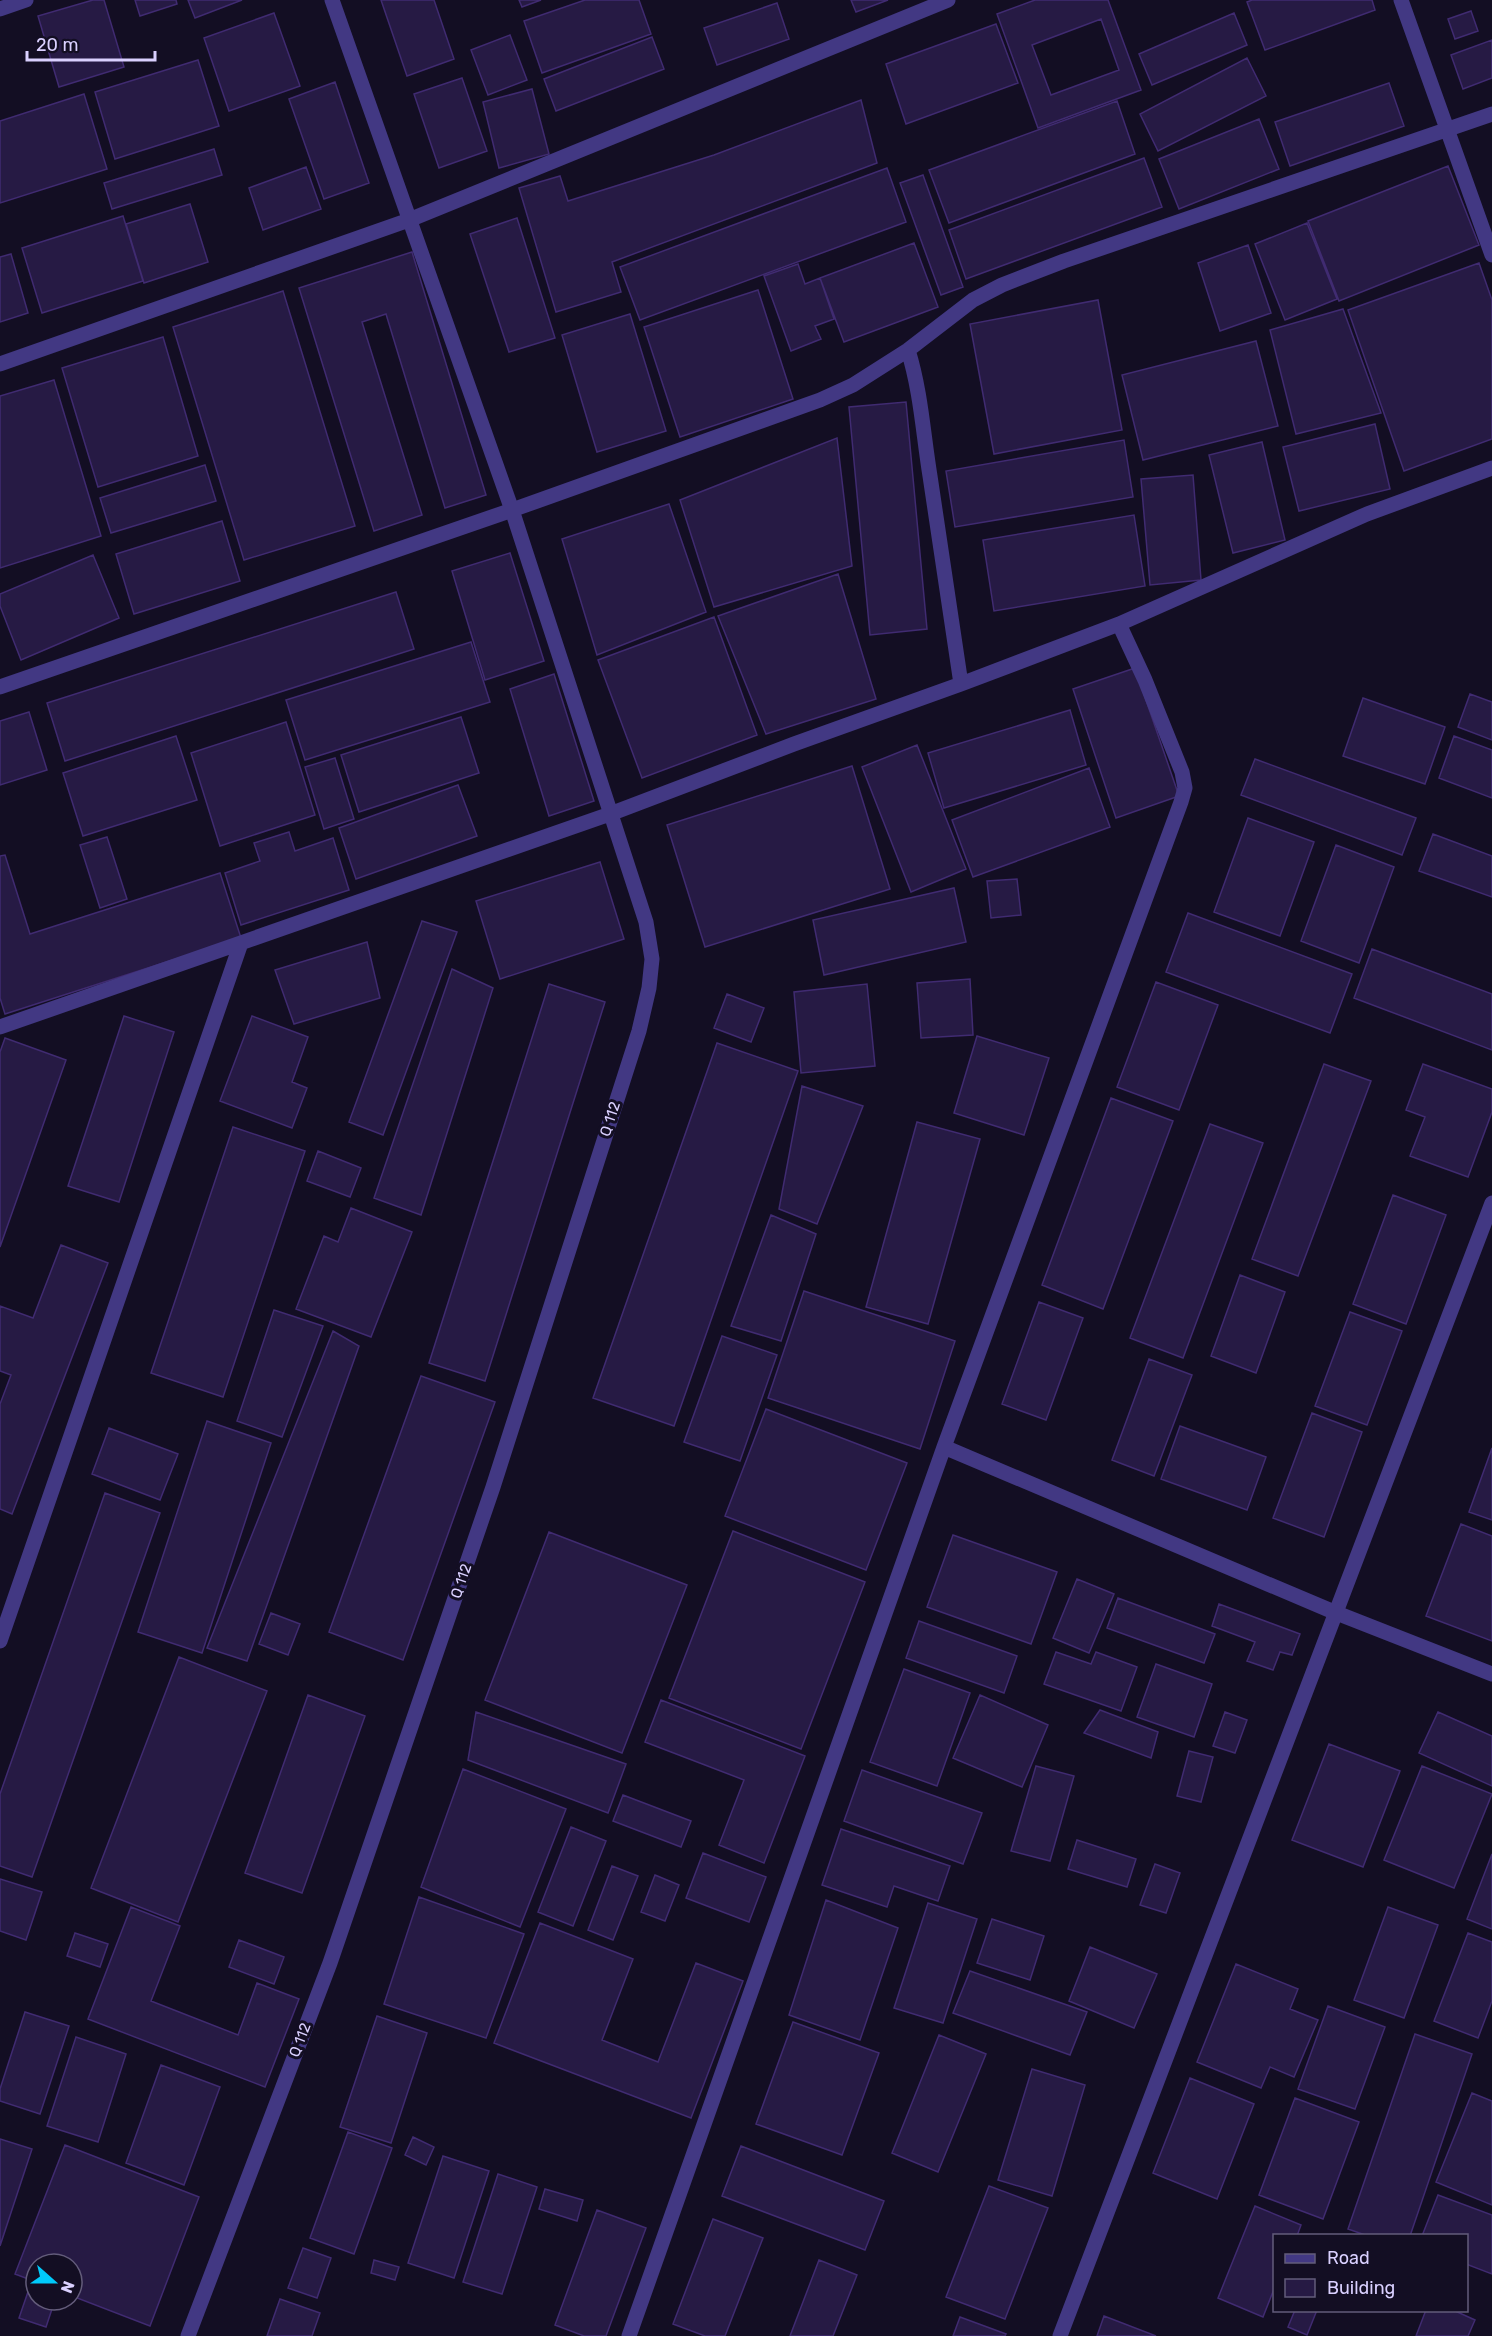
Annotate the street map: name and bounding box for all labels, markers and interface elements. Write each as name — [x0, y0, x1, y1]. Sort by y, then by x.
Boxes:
scale bar — [27, 24, 154, 62]
text: 20 m — [36, 34, 78, 56]
street label: Q 112 — [596, 1099, 624, 1139]
street label: Q 112 — [447, 1561, 475, 1601]
street label: Q 112 — [285, 2020, 315, 2060]
legend — [1273, 2234, 1468, 2312]
text: Road — [1327, 2247, 1370, 2269]
north arrow — [24, 2252, 84, 2312]
text: Building — [1327, 2277, 1395, 2299]
text: N — [57, 2278, 78, 2296]

